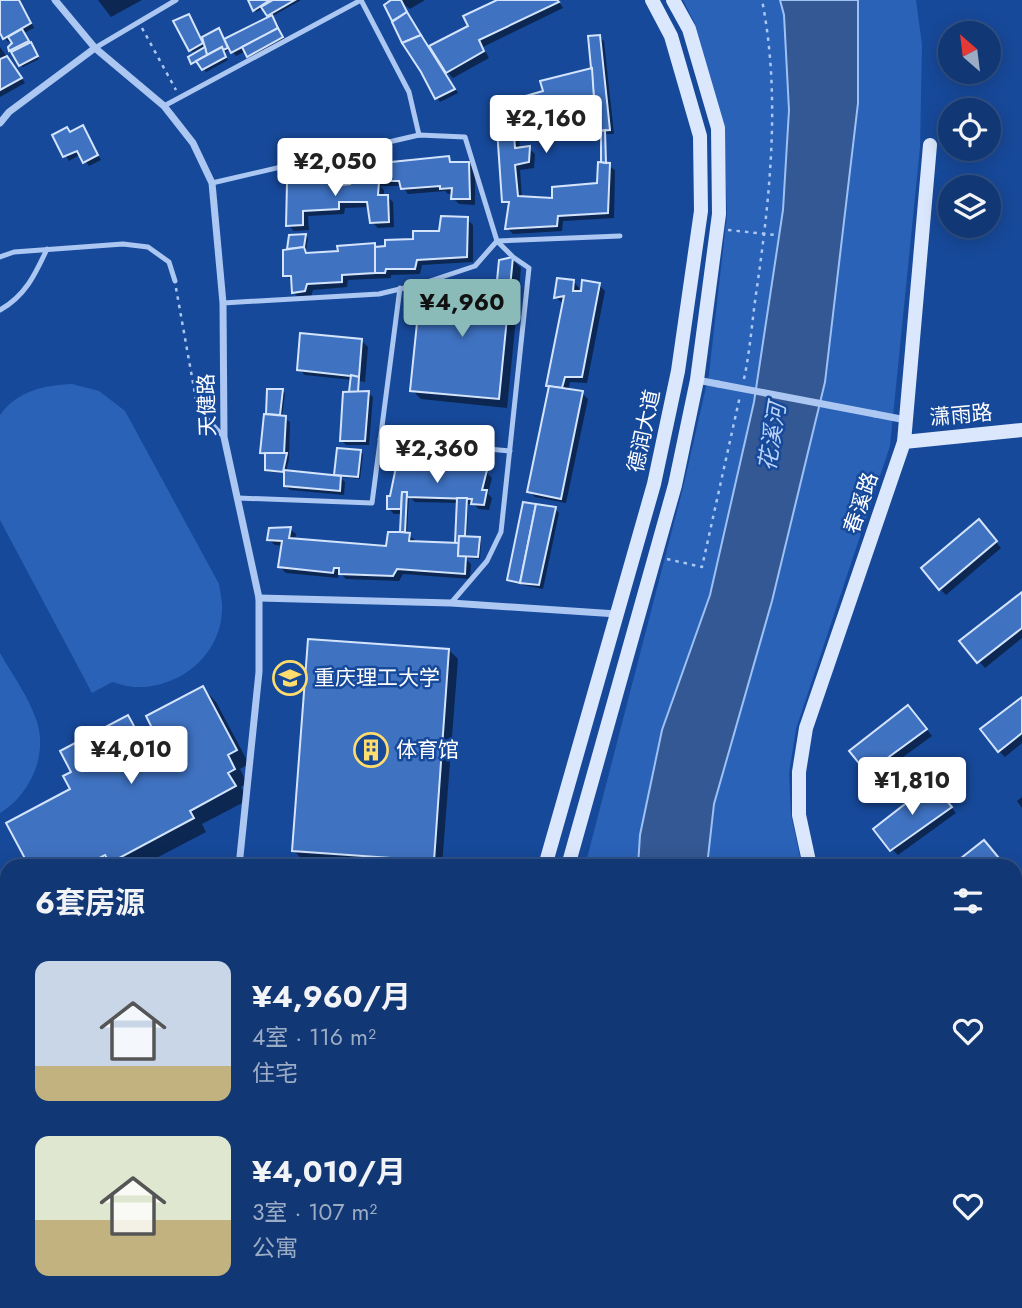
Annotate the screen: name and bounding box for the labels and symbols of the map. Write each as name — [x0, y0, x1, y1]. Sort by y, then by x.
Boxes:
north arrow — [938, 21, 1001, 84]
pin: ¥2,160 — [489, 96, 603, 155]
pin: ¥2,050 — [278, 138, 392, 198]
pin: ¥4,960 — [405, 280, 519, 339]
street label: 天健路 — [191, 373, 223, 437]
street label: 德润大道 — [621, 387, 667, 475]
water label: 花溪河 — [750, 396, 795, 474]
street label: 潇雨路 — [928, 397, 994, 433]
pin: ¥2,360 — [380, 426, 494, 485]
street label: 春溪路 — [837, 468, 885, 538]
school or university icon: 重庆理工大学 — [271, 659, 309, 697]
place label: 重庆理工大学 — [314, 663, 440, 693]
pin: ¥4,010 — [74, 726, 188, 786]
building icon: 体育馆 — [352, 731, 390, 769]
place label: 体育馆 — [396, 735, 459, 765]
pin: ¥1,810 — [855, 758, 969, 817]

